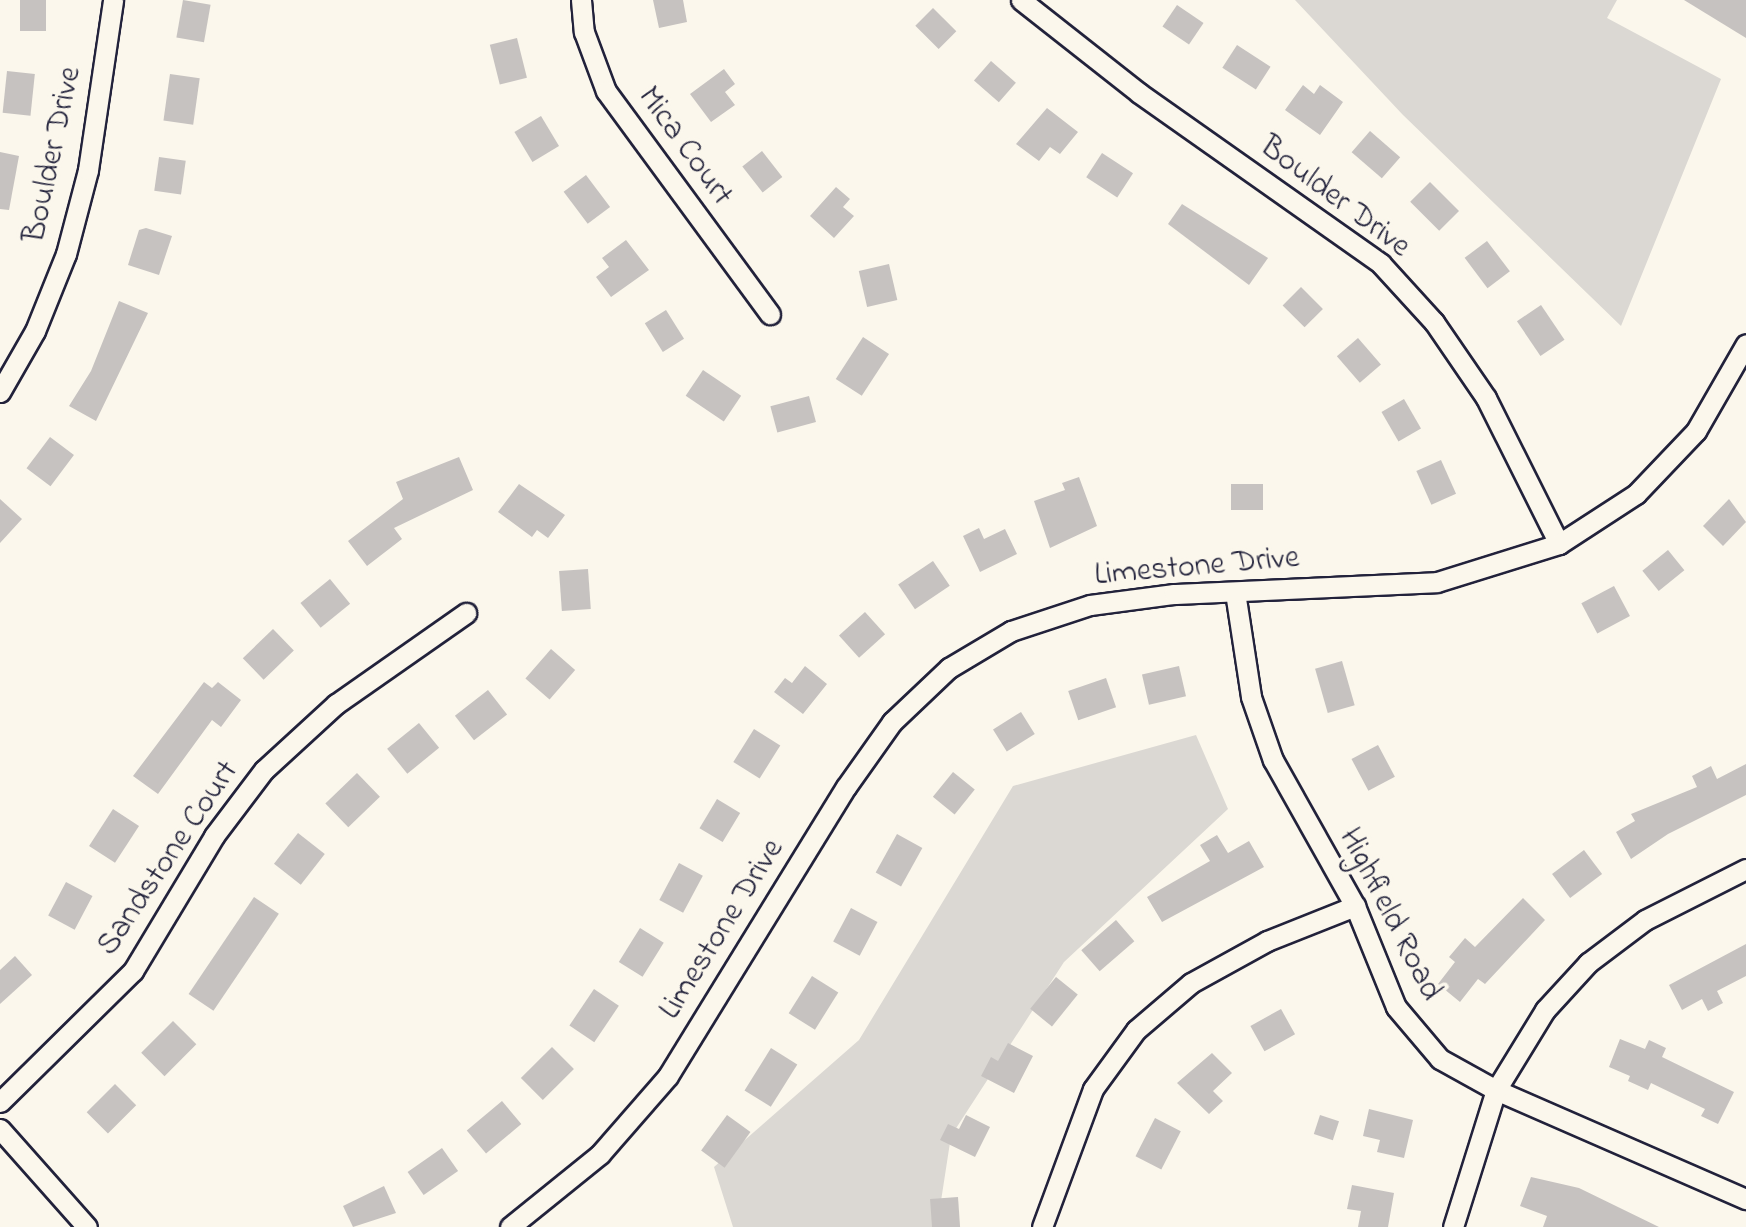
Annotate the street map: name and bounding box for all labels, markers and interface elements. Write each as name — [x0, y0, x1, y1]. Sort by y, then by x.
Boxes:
street label: Boulder Drive — [17, 64, 91, 246]
street label: Mica Court — [628, 80, 740, 214]
street label: Boulder Drive — [1251, 129, 1417, 267]
street label: Limestone Drive — [1093, 540, 1301, 596]
street label: Sandstone Court — [90, 754, 248, 964]
street label: Highfield Road — [1329, 822, 1449, 1008]
street label: Limestone Drive — [652, 833, 794, 1027]

